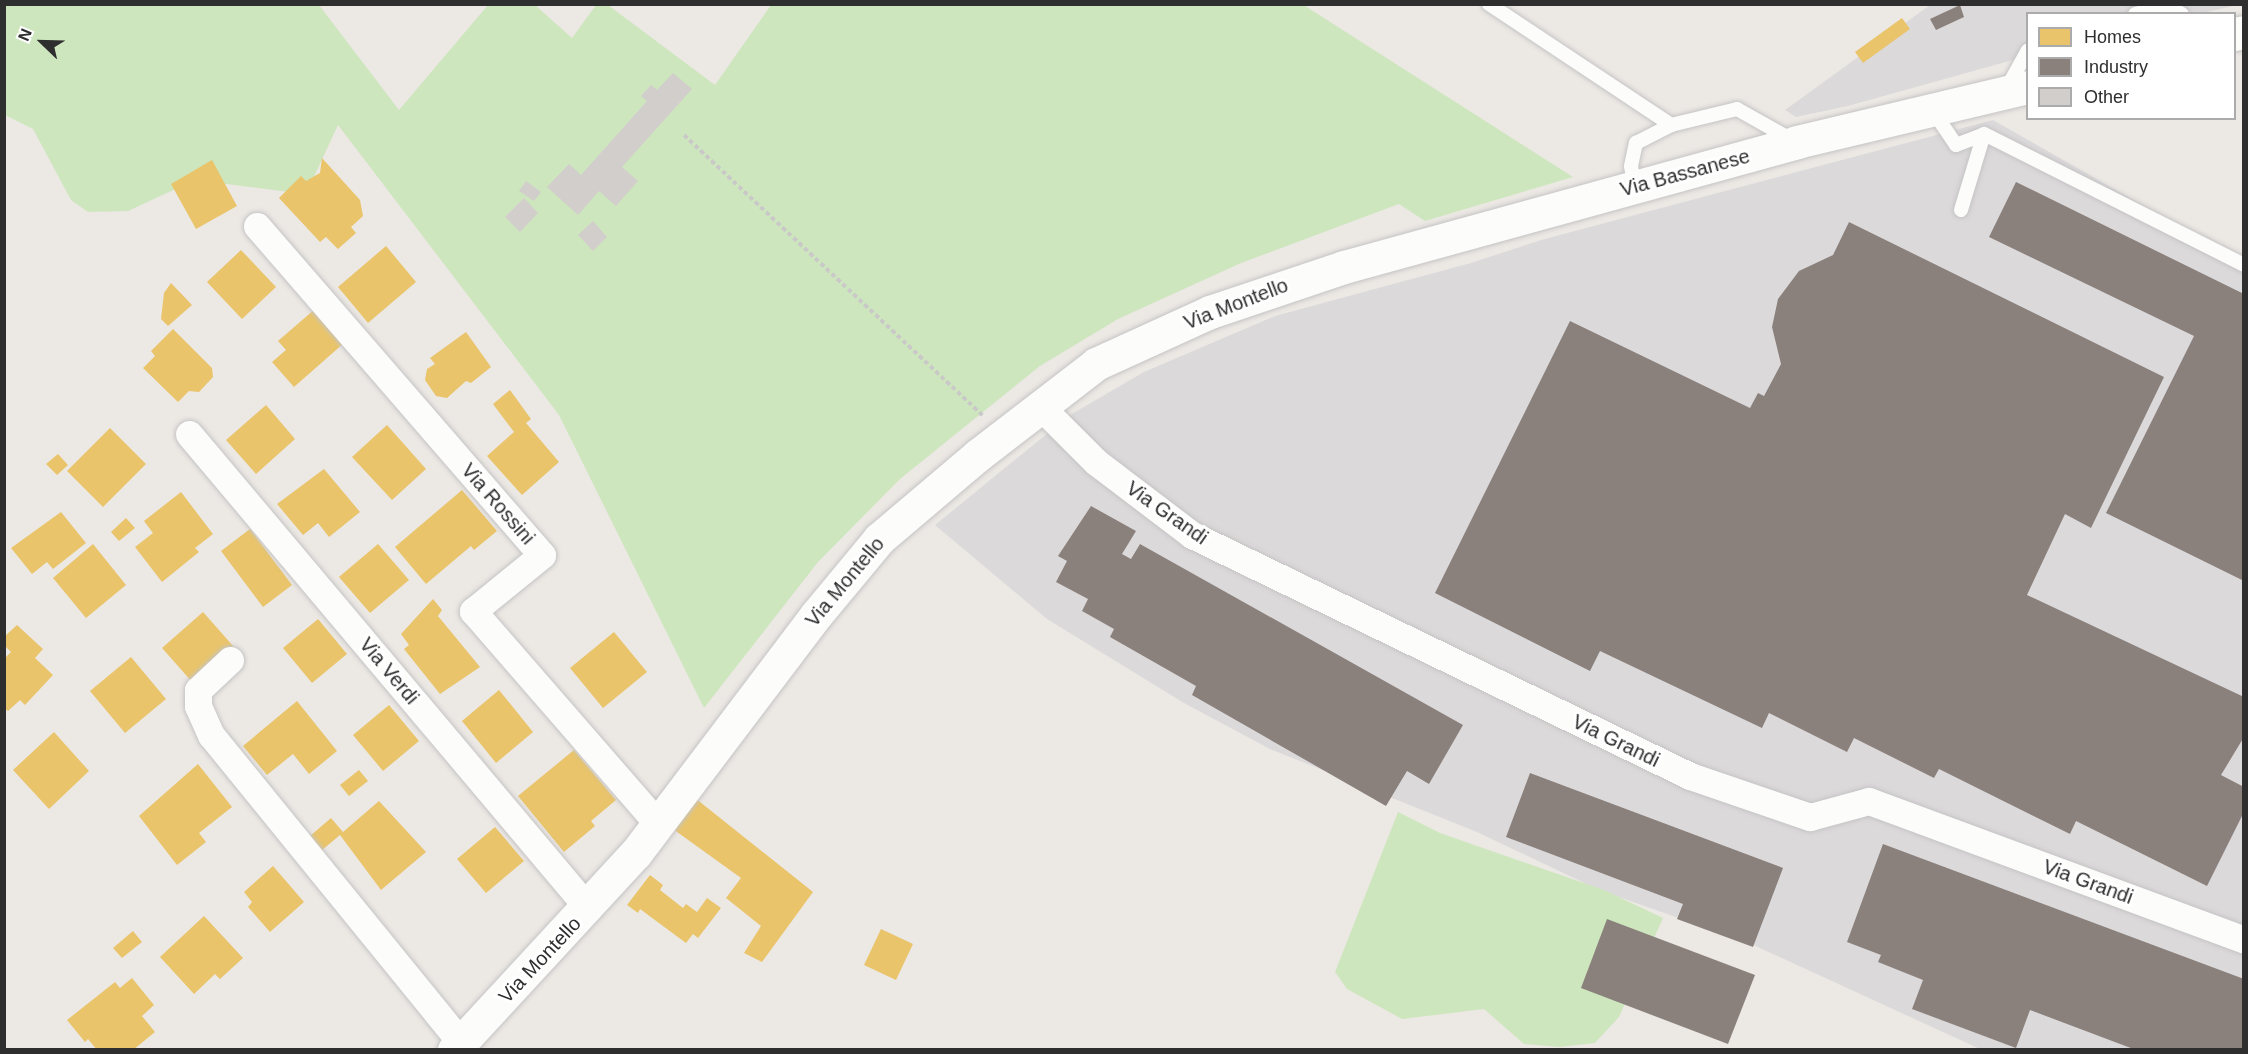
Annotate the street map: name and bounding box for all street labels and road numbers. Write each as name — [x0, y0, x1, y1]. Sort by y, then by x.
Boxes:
street label: Via Bassanese — [1618, 144, 1752, 202]
street label: Via Montello — [1180, 273, 1292, 335]
street label: Via Rossini — [456, 459, 540, 549]
street label: Via Grandi — [1122, 476, 1212, 550]
street label: Via Montello — [801, 532, 889, 632]
street label: Via Verdi — [354, 633, 424, 709]
street label: Via Grandi — [1568, 710, 1664, 772]
street label: Via Grandi — [2040, 855, 2136, 909]
street label: Via Montello — [494, 912, 586, 1008]

